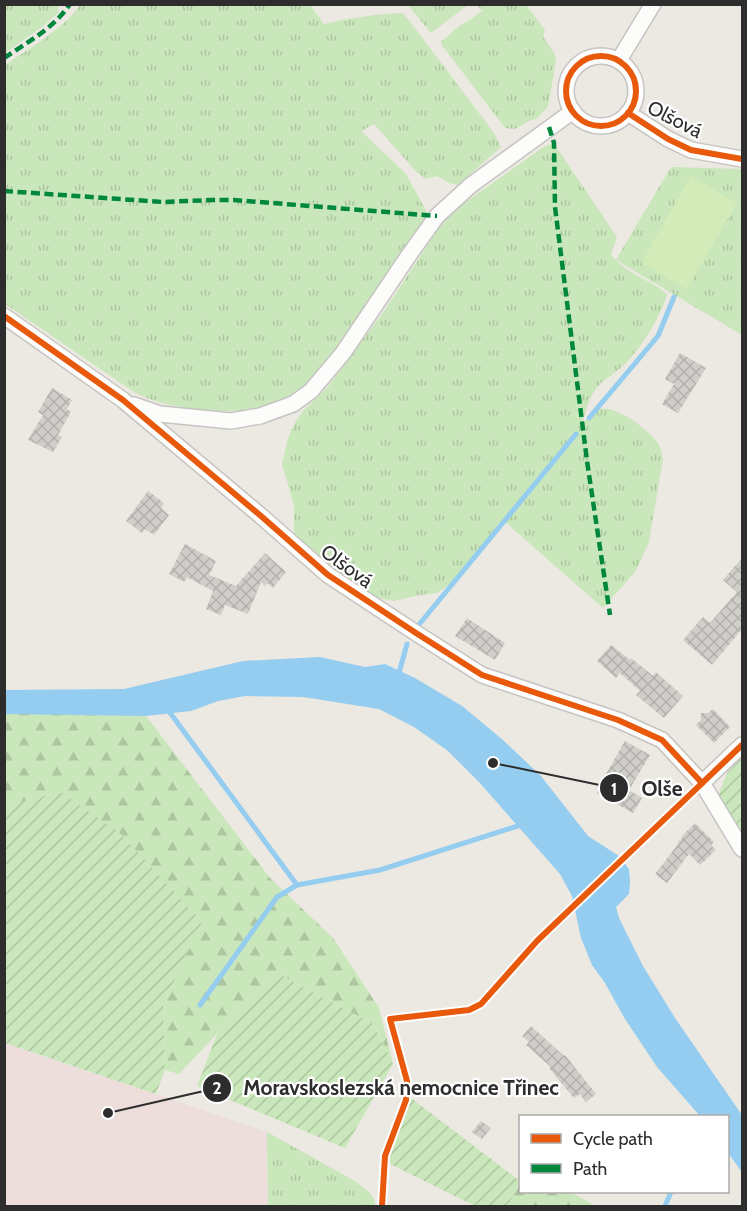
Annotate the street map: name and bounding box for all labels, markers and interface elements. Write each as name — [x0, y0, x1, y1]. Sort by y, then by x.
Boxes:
street label: Olšová — [644, 95, 707, 143]
street label: Olšová — [316, 539, 378, 593]
callout: Olše — [599, 769, 694, 808]
text: Olše — [641, 776, 683, 801]
text: 1 — [611, 778, 617, 800]
callout: Moravskoslezská nemocnice Třinec — [202, 1068, 571, 1107]
text: Moravskoslezská nemocnice Třinec — [243, 1075, 559, 1100]
text: 2 — [212, 1077, 222, 1099]
legend — [519, 1115, 729, 1193]
text: Cycle path — [573, 1128, 653, 1150]
text: Path — [573, 1158, 607, 1180]

